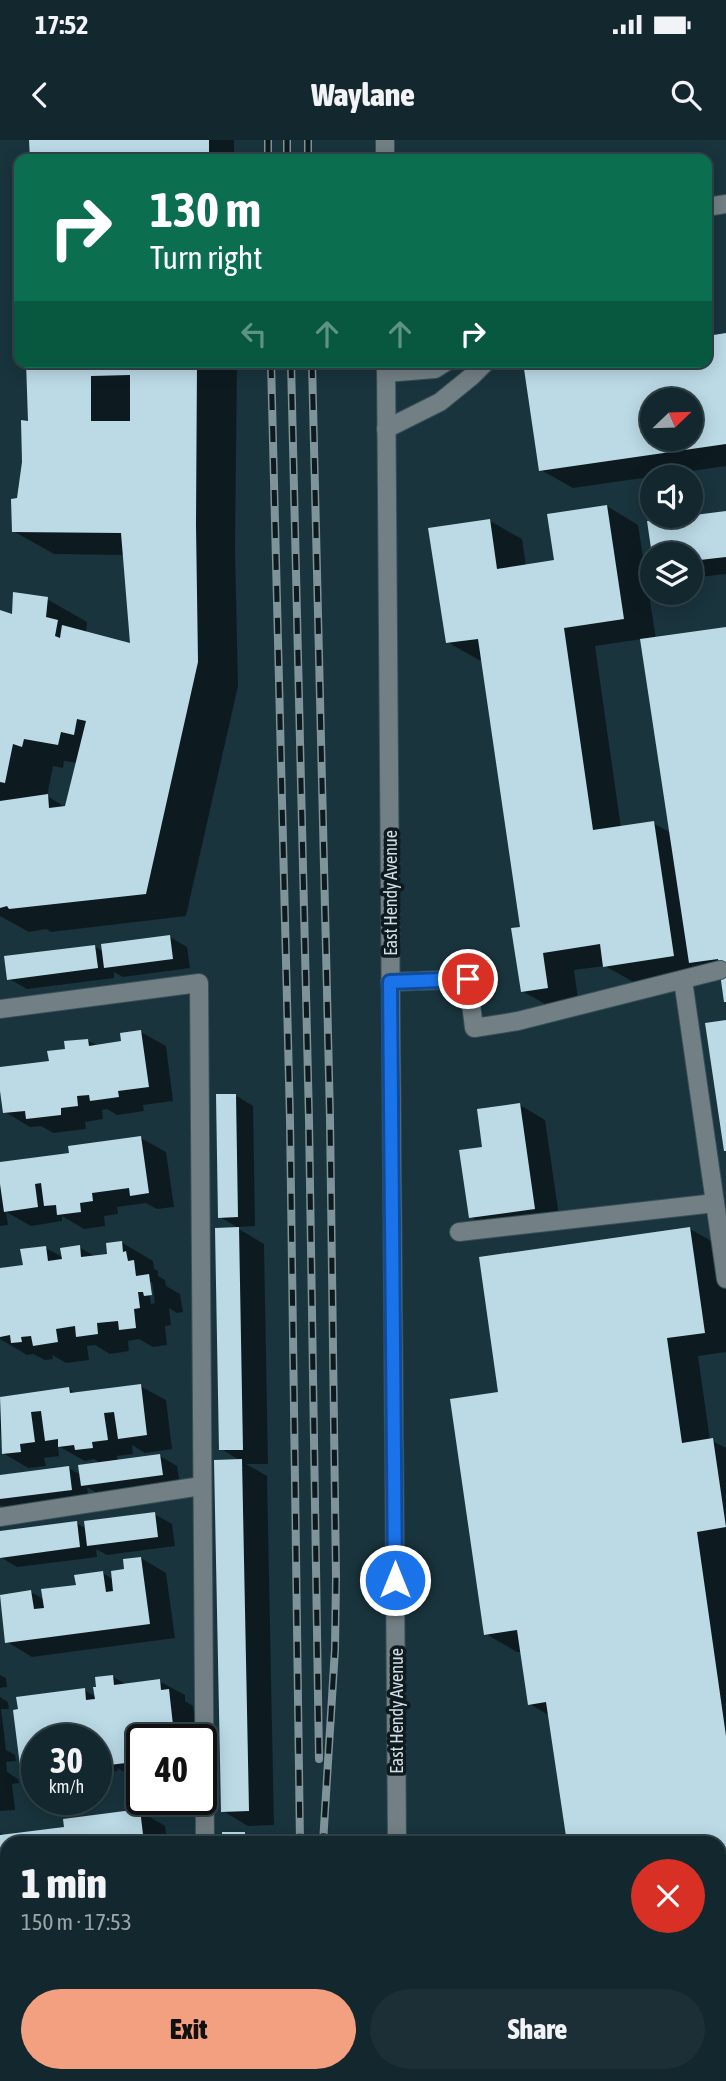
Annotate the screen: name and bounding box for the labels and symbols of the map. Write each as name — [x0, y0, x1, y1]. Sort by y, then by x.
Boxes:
north arrow — [640, 388, 704, 452]
street label: East Hendy Avenue — [380, 830, 401, 956]
pin — [438, 949, 498, 1009]
position arrow — [358, 1543, 432, 1617]
street label: East Hendy Avenue — [386, 1648, 407, 1774]
speed limit sign: 40 — [126, 1724, 217, 1815]

